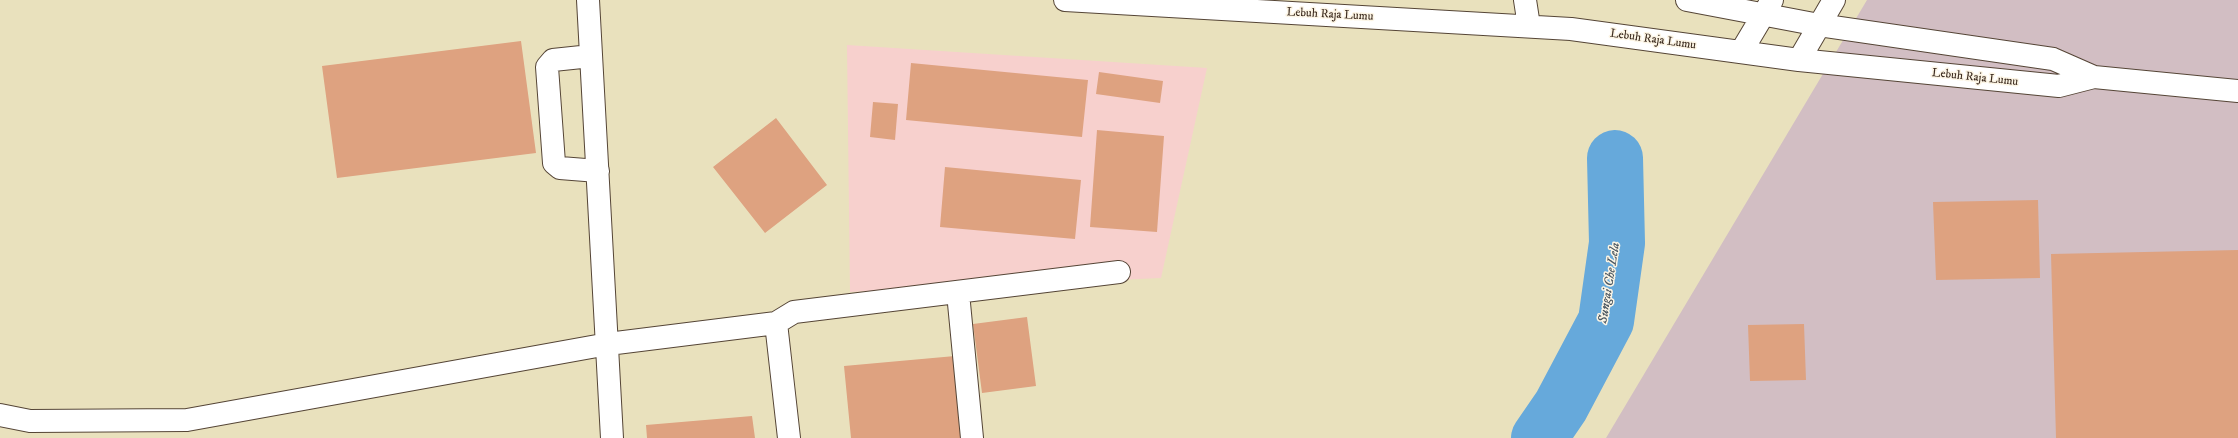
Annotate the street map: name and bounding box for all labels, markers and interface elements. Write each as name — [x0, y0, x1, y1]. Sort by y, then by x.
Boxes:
street label: Lebuh Raja Lumu — [1286, 6, 1374, 24]
street label: Lebuh Raja Lumu — [1609, 27, 1697, 53]
street label: Lebuh Raja Lumu — [1931, 66, 2019, 90]
water label: Sungai Che Lela — [1596, 241, 1624, 325]

